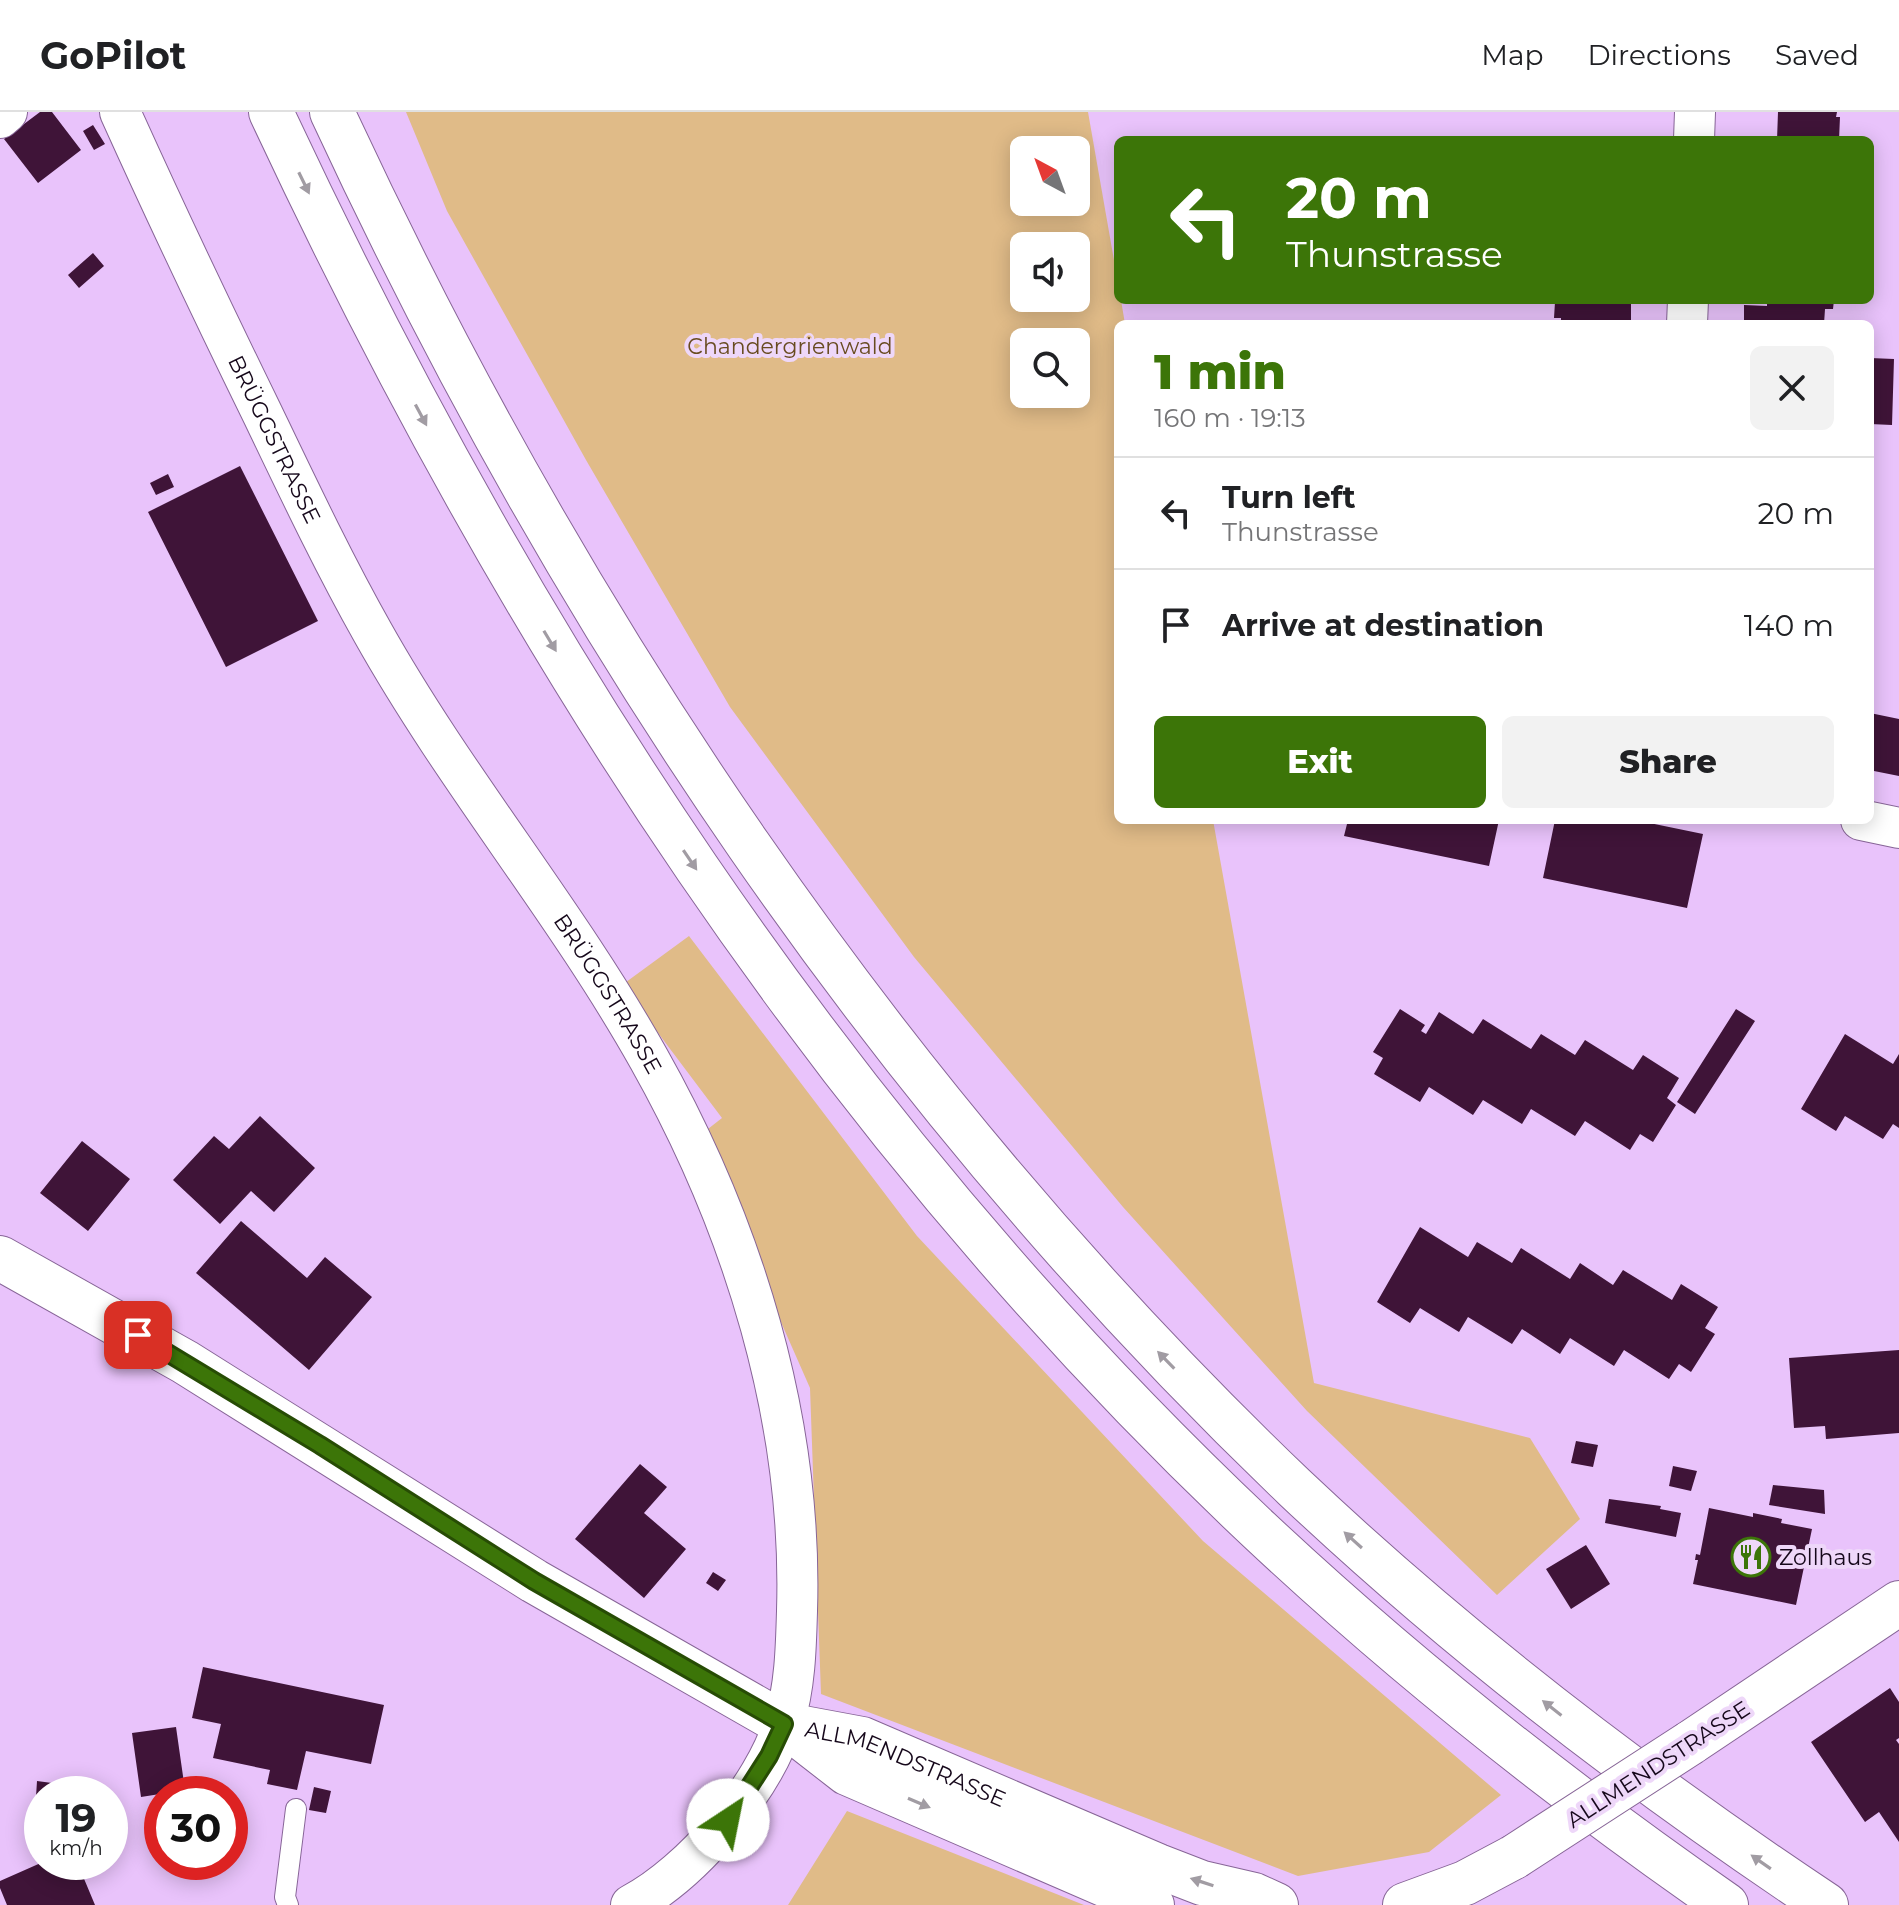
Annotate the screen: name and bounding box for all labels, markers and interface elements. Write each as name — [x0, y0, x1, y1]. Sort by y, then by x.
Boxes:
text: GoPilot — [40, 32, 186, 79]
text: Map — [1481, 38, 1543, 72]
text: Directions — [1587, 38, 1731, 72]
text: Saved — [1775, 38, 1859, 72]
north arrow — [1010, 136, 1090, 216]
map controls — [1010, 136, 1090, 408]
text: 20 m — [1286, 164, 1432, 232]
icon: left — [1154, 168, 1258, 272]
one-way arrow — [297, 171, 311, 194]
button: sound — [1010, 232, 1090, 312]
text: Thunstrasse — [1286, 232, 1503, 276]
button: search — [1010, 328, 1090, 408]
park label: Chandergrienwald — [687, 333, 893, 360]
text: 1 min — [1154, 343, 1286, 401]
button: close — [1750, 346, 1834, 430]
street label: BRÜGGSTRASSE — [222, 351, 326, 528]
text: 160 m · 19:13 — [1154, 402, 1306, 434]
one-way arrow — [415, 403, 428, 426]
text: Turn left — [1222, 479, 1355, 516]
icon: left — [1154, 491, 1198, 535]
text: 20 m — [1757, 495, 1834, 532]
text: Thunstrasse — [1222, 516, 1379, 548]
icon: arrive — [1154, 603, 1198, 647]
text: Arrive at destination — [1222, 607, 1544, 644]
text: 140 m — [1744, 607, 1834, 644]
one-way arrow — [542, 630, 556, 652]
button: Exit — [1154, 716, 1486, 808]
button: Share — [1502, 716, 1834, 808]
one-way arrow — [682, 849, 697, 870]
street label: BRÜGGSTRASSE — [548, 909, 667, 1079]
pin — [104, 1301, 172, 1369]
icon: arrive — [116, 1313, 160, 1357]
one-way arrow — [1158, 1350, 1176, 1369]
one-way arrow — [1344, 1532, 1363, 1550]
restaurant icon: Zollhaus — [1730, 1536, 1772, 1578]
place label: Zollhaus — [1779, 1544, 1872, 1571]
street label: ALLMENDSTRASSE — [1562, 1695, 1755, 1834]
one-way arrow — [1542, 1700, 1562, 1716]
street label: ALLMENDSTRASSE — [803, 1716, 1010, 1813]
speed limit sign: 30 — [144, 1776, 248, 1880]
position arrow — [686, 1778, 770, 1862]
text: 19 — [55, 1793, 97, 1842]
one-way arrow — [907, 1797, 931, 1810]
text: km/h — [49, 1836, 103, 1860]
one-way arrow — [1751, 1855, 1772, 1870]
one-way arrow — [1190, 1875, 1214, 1888]

